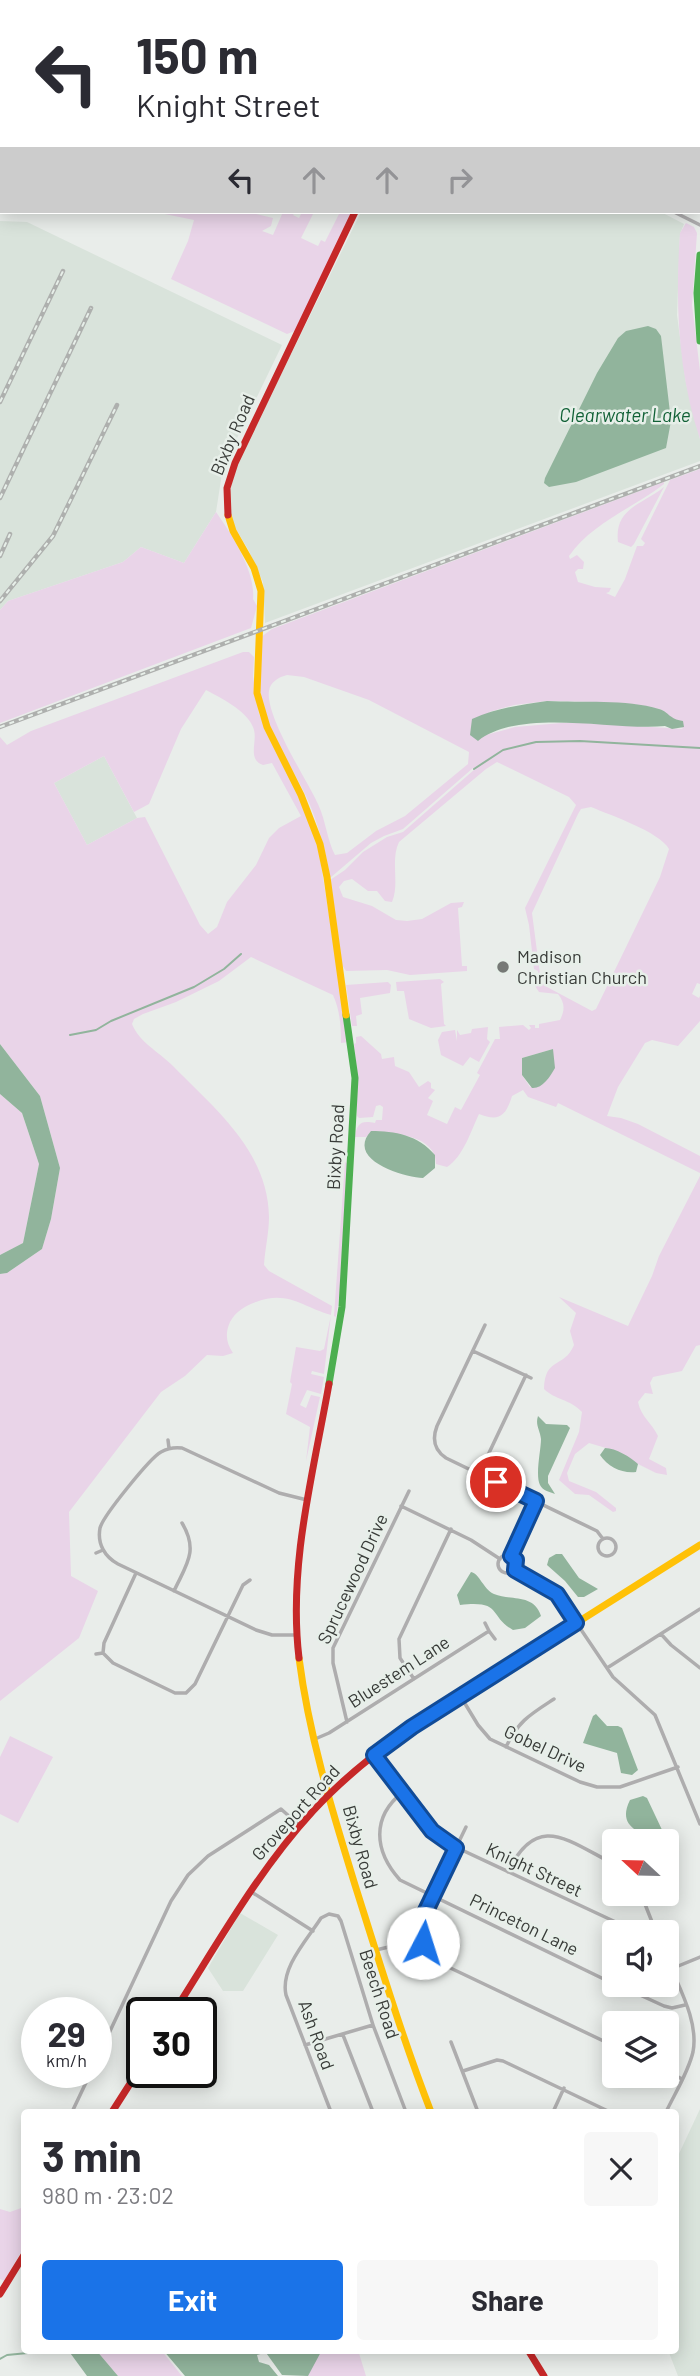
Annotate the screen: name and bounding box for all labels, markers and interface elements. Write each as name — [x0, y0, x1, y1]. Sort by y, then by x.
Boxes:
text: 150 m — [136, 25, 258, 84]
icon: left — [21, 28, 112, 119]
text: Knight Street — [136, 85, 321, 123]
icon: left — [222, 161, 260, 199]
icon: ahead — [295, 161, 333, 199]
icon: ahead — [368, 161, 406, 199]
icon: right — [441, 161, 479, 199]
street label: Bixby Road — [205, 391, 259, 478]
water label: Clearwater Lake — [559, 403, 691, 426]
place label: Madison Christian Church — [517, 945, 647, 988]
marker: Madison Christian Church — [495, 959, 511, 975]
street label: Bixby Road — [322, 1104, 348, 1190]
pin — [466, 1452, 526, 1512]
icon: arrive — [477, 1463, 515, 1501]
street label: Sprucewood Drive — [312, 1510, 392, 1647]
street label: Bluestem Lane — [344, 1630, 453, 1712]
street label: Gobel Drive — [501, 1720, 590, 1777]
street label: Groveport Road — [247, 1760, 344, 1865]
street label: Bixby Road — [339, 1802, 383, 1891]
north arrow — [602, 1829, 679, 1906]
map controls — [602, 1829, 679, 2088]
street label: Knight Street — [483, 1837, 586, 1901]
street label: Princeton Lane — [467, 1888, 582, 1960]
position arrow — [386, 1906, 460, 1980]
button: sound — [602, 1920, 679, 1997]
street label: Beech Road — [355, 1946, 405, 2041]
speed limit sign: 30 — [126, 1997, 217, 2088]
street label: Ash Road — [294, 1997, 340, 2073]
button: layers — [602, 2011, 679, 2088]
text: 29 — [47, 2012, 86, 2054]
text: km/h — [46, 2049, 87, 2071]
text: 3 min — [42, 2130, 142, 2180]
button: close — [584, 2132, 658, 2206]
text: 980 m · 23:02 — [42, 2181, 174, 2209]
button: Exit — [42, 2260, 343, 2340]
button: Share — [357, 2260, 658, 2340]

